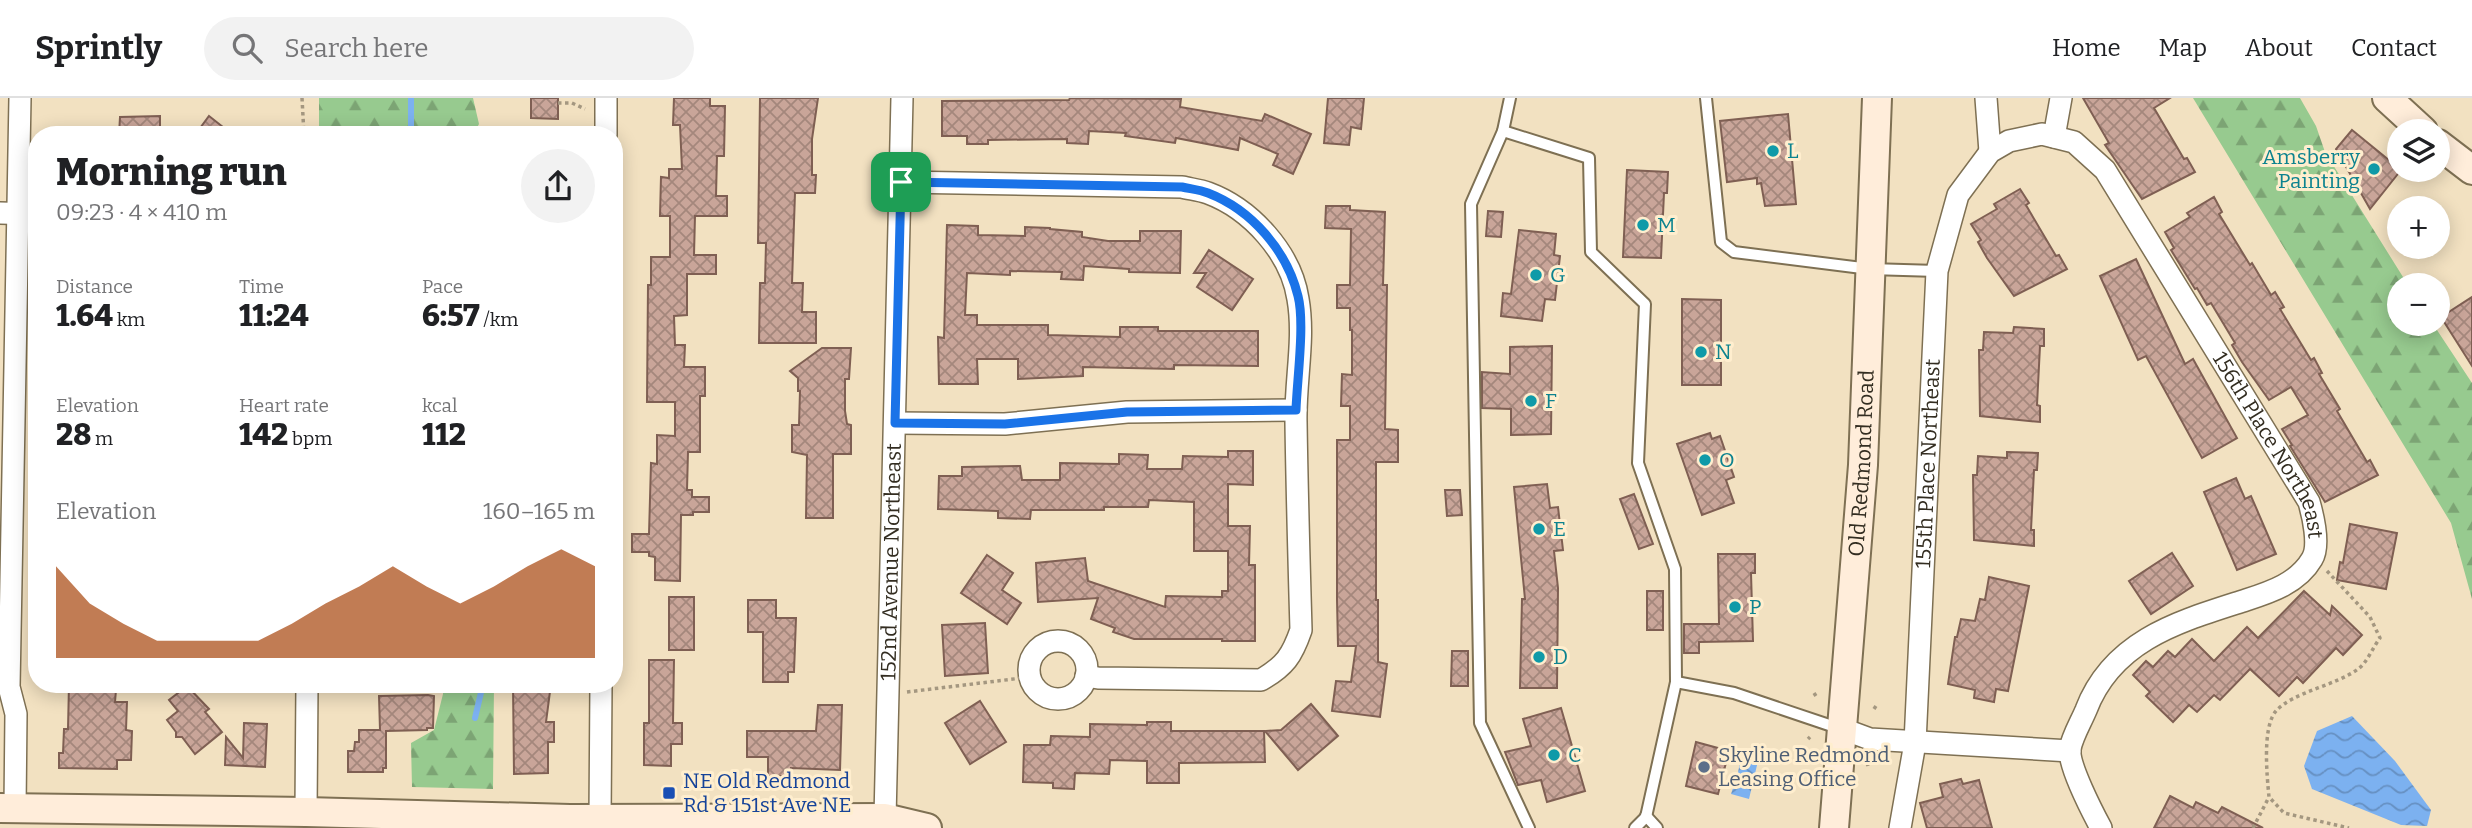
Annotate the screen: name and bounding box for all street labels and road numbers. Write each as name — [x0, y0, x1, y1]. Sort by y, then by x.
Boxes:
street label: 156th Place Northeast — [2207, 347, 2329, 540]
street label: 155th Place Northeast — [1910, 358, 1946, 569]
street label: Old Redmond Road — [1843, 369, 1880, 557]
street label: 152nd Avenue Northeast — [875, 443, 907, 681]

